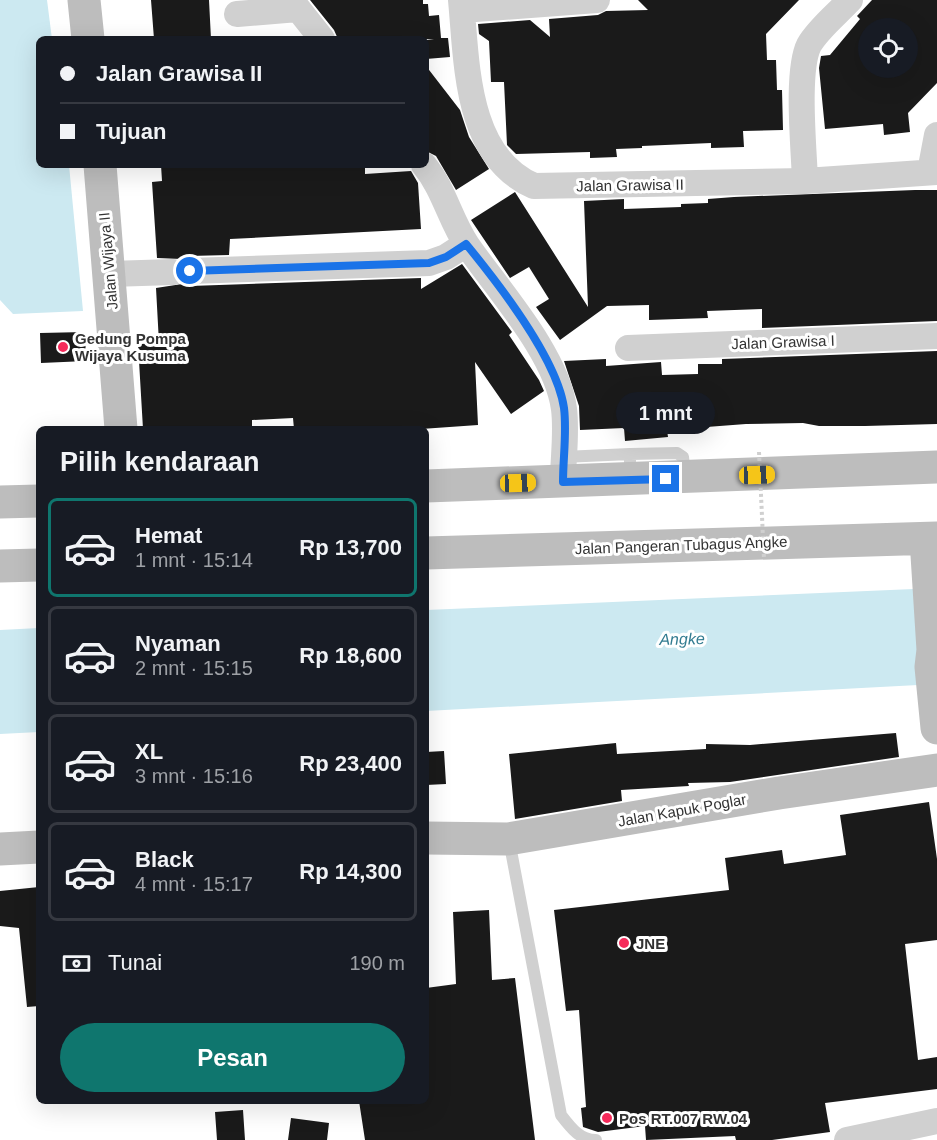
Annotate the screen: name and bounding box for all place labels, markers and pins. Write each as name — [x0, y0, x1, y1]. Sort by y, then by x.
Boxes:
place label: Gedung Pompa Wijaya Kusuma — [75, 330, 186, 364]
marker: Gedung Pompa Wijaya Kusuma — [56, 340, 70, 354]
place label: JNE — [636, 935, 665, 952]
marker: JNE — [617, 936, 631, 950]
place label: Pos RT.007 RW.04 — [619, 1110, 748, 1127]
marker: Pos RT.007 RW.04 — [600, 1111, 614, 1125]

